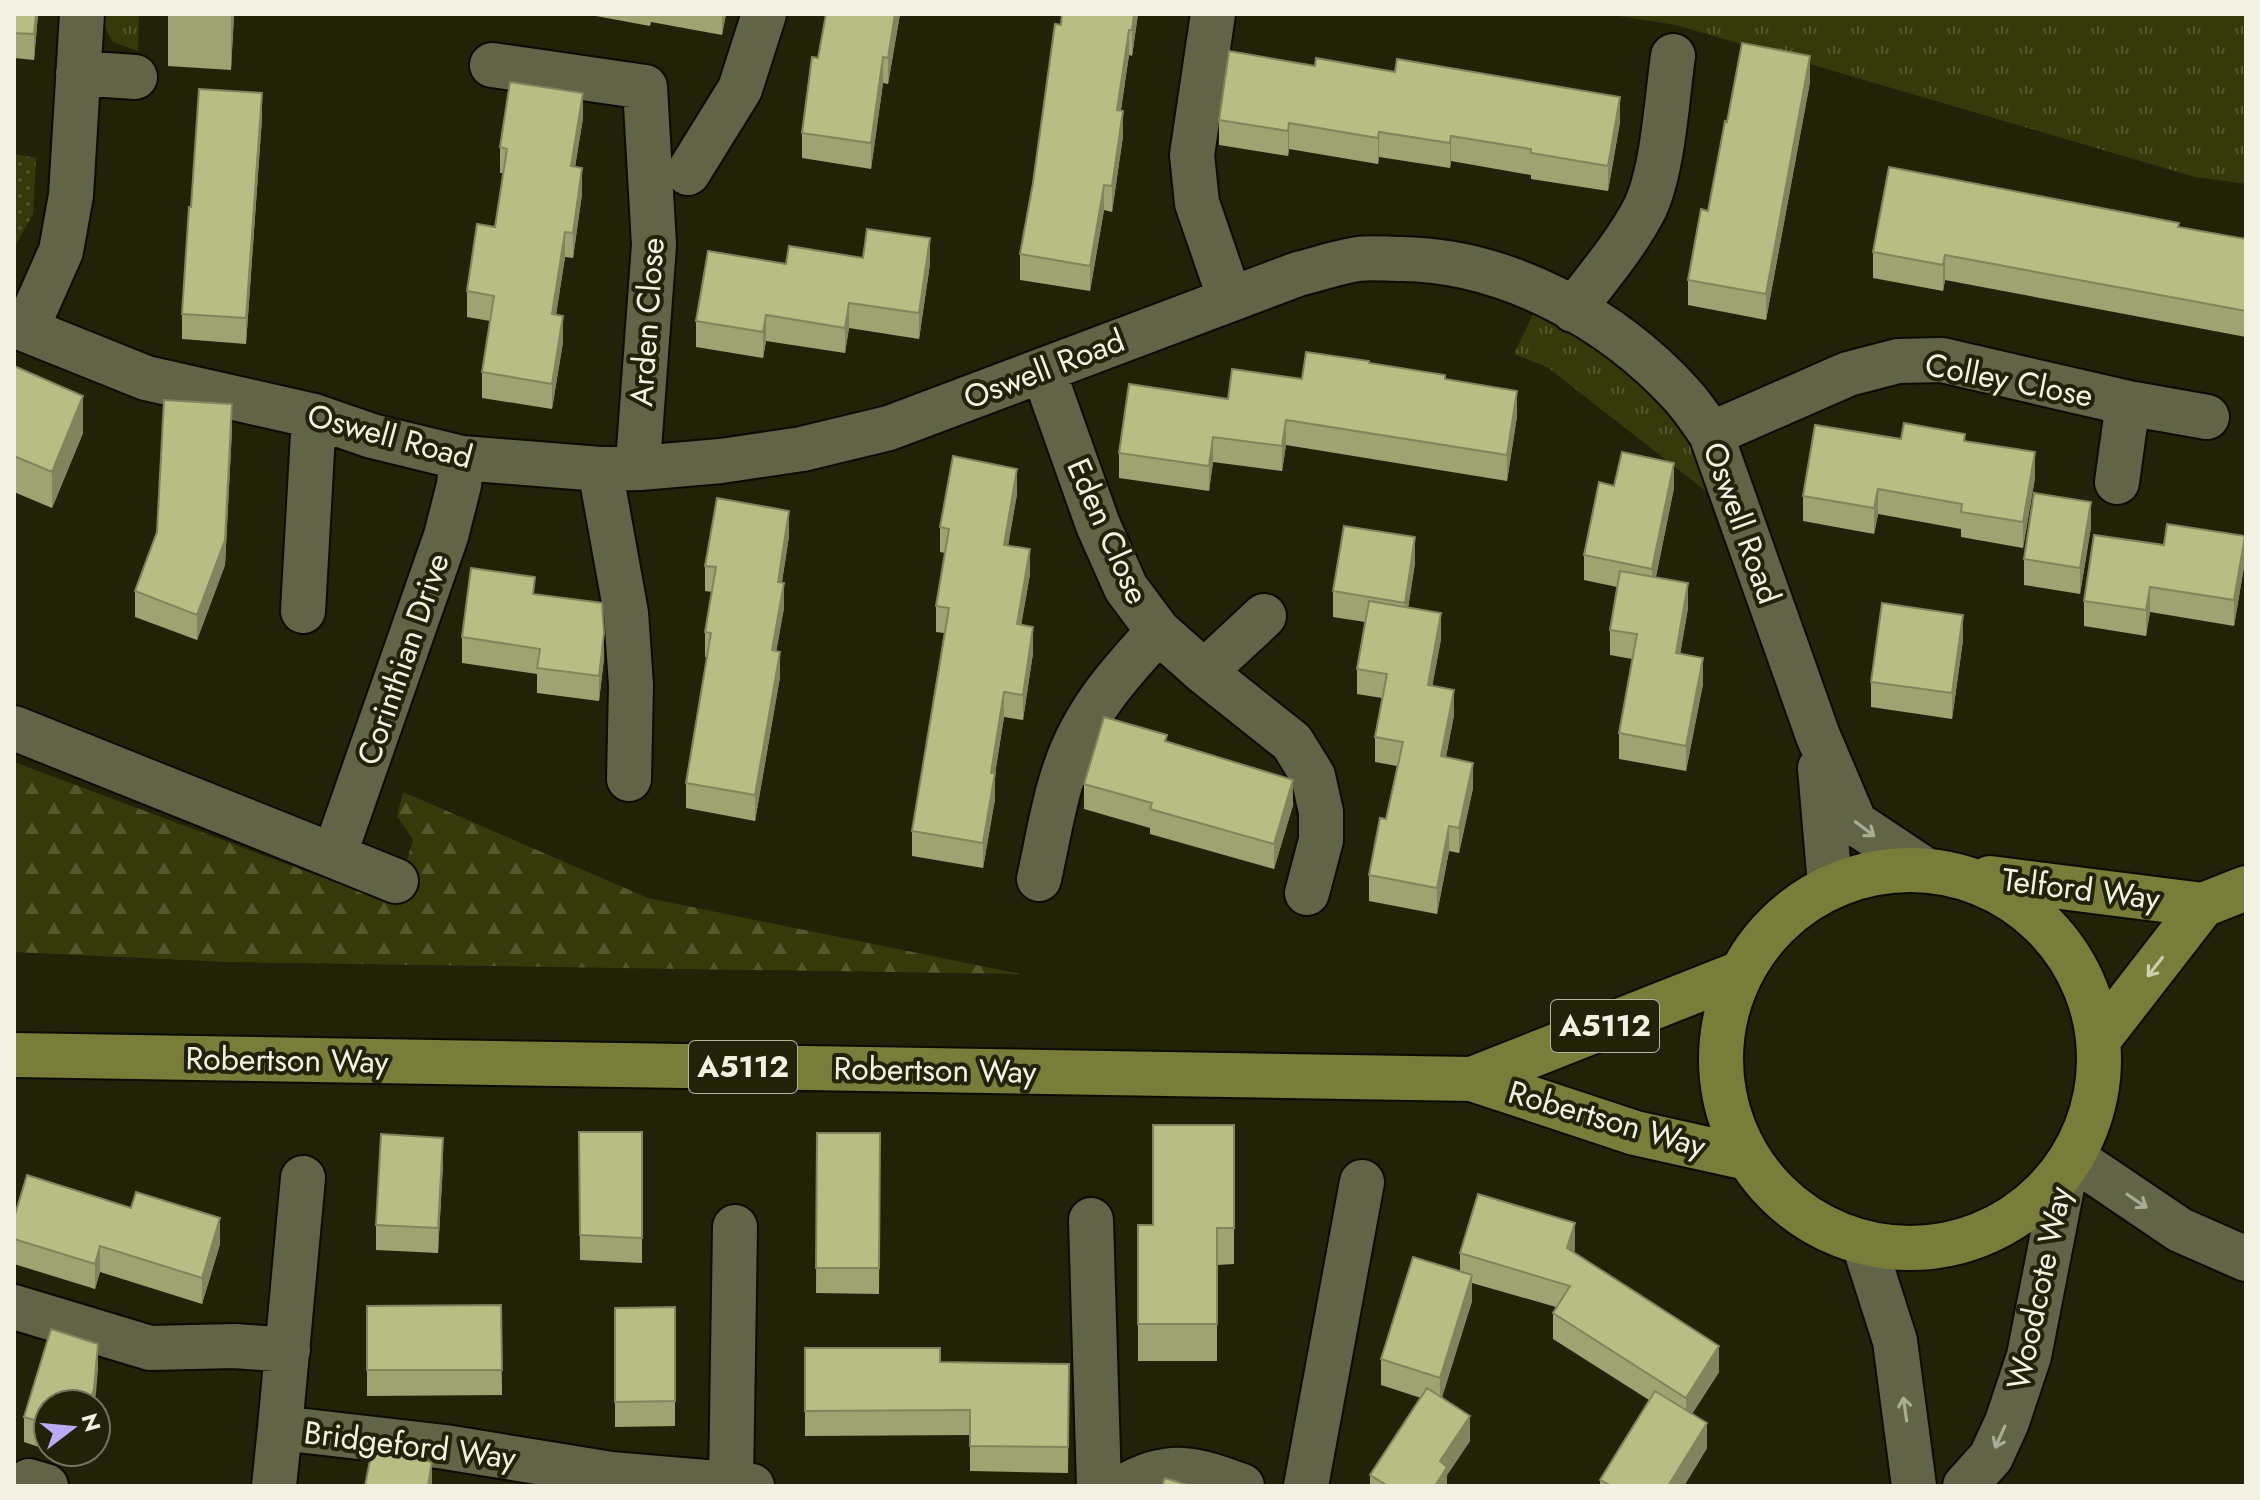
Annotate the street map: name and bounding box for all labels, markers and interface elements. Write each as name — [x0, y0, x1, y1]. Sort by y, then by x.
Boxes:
street label: Arden Close — [618, 236, 676, 408]
street label: Oswell Road — [957, 317, 1131, 421]
street label: Colley Close — [1921, 341, 2097, 419]
street label: Oswell Road — [302, 392, 478, 480]
street label: Oswell Road — [1691, 436, 1793, 610]
street label: Eden Close — [1055, 451, 1161, 611]
street label: Corinthian Drive — [345, 547, 461, 771]
one-way arrow — [1854, 820, 1875, 837]
street label: Telford Way — [1999, 856, 2163, 922]
one-way arrow — [2147, 956, 2164, 977]
road number: A5112 — [1551, 1000, 1659, 1052]
street label: Robertson Way — [185, 1035, 390, 1085]
road number: A5112 — [689, 1041, 797, 1093]
street label: Robertson Way — [833, 1045, 1038, 1095]
street label: Robertson Way — [1503, 1069, 1712, 1169]
street label: Woodcote Way — [1995, 1181, 2083, 1394]
one-way arrow — [2125, 1193, 2147, 1209]
north arrow — [32, 1388, 112, 1468]
one-way arrow — [1897, 1396, 1912, 1422]
street label: Bridgeford Way — [301, 1409, 520, 1481]
text: N — [73, 1410, 109, 1435]
one-way arrow — [1992, 1425, 2007, 1449]

